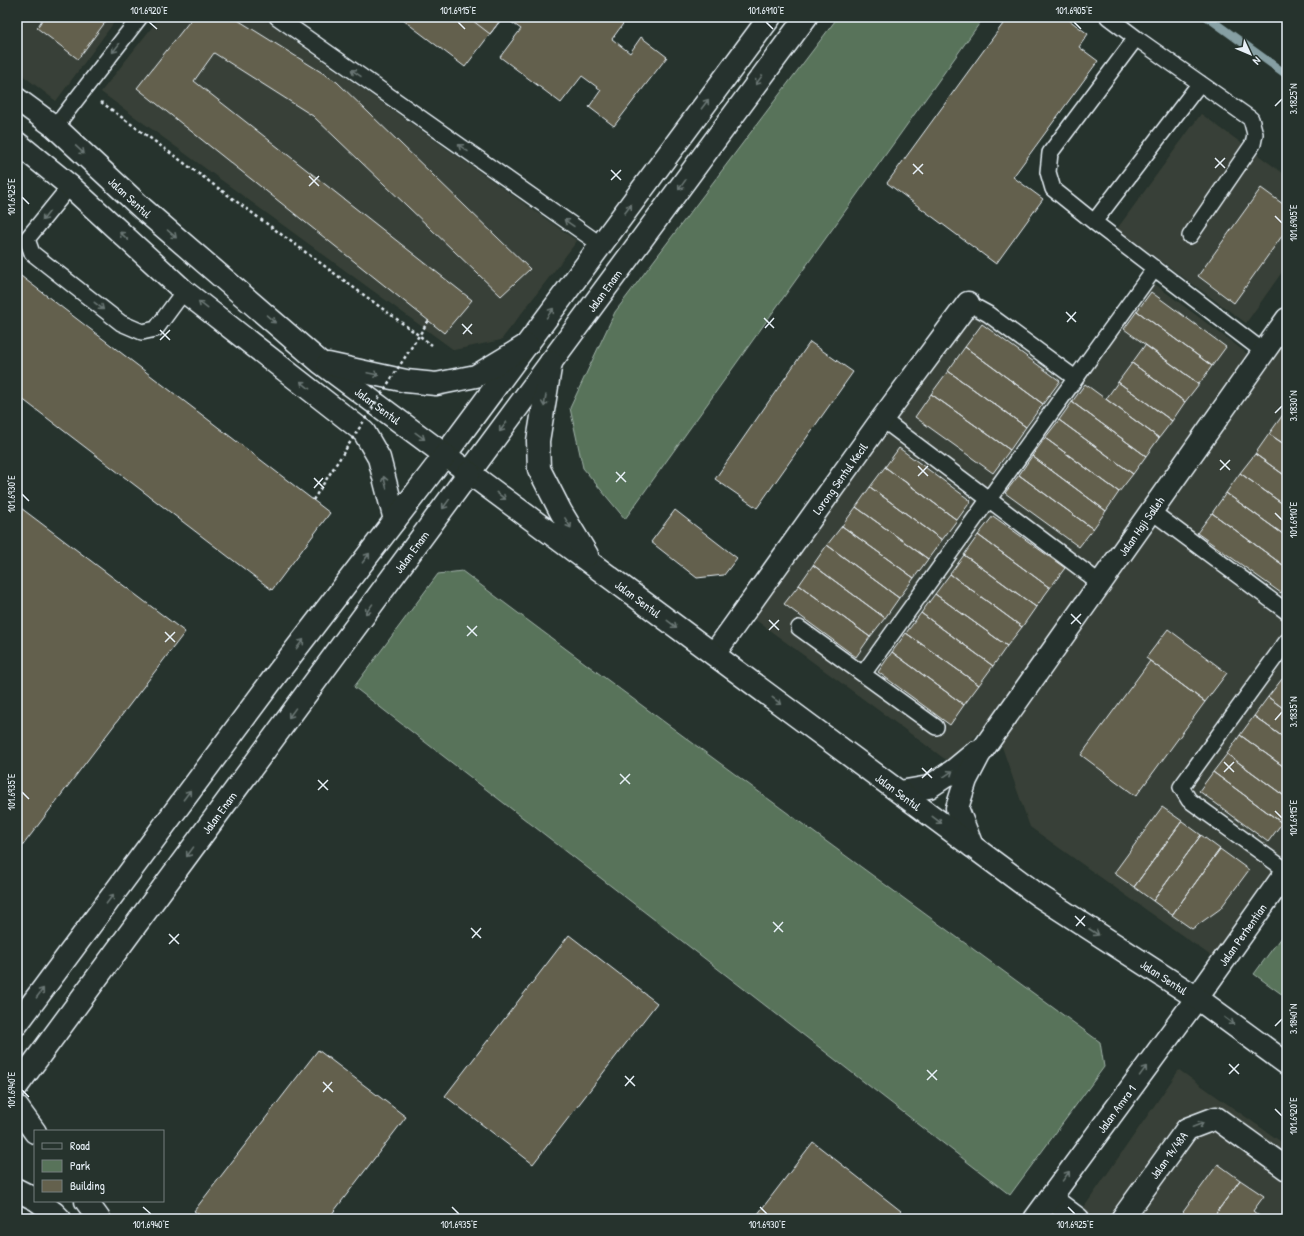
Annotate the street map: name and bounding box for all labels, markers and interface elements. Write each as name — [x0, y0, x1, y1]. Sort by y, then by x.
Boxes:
text: 101.6920°E — [130, 4, 168, 17]
text: 101.6915°E — [440, 4, 477, 17]
text: 101.6910°E — [748, 4, 785, 17]
text: 101.6905°E — [1056, 4, 1093, 17]
north arrow — [1230, 34, 1270, 74]
one-way arrow — [112, 42, 121, 53]
text: N — [1250, 54, 1264, 68]
one-way arrow — [351, 69, 362, 77]
one-way arrow — [755, 74, 764, 85]
text: 3.1825°N — [1287, 83, 1300, 115]
one-way arrow — [701, 99, 709, 110]
one-way arrow — [457, 144, 468, 152]
one-way arrow — [74, 145, 84, 154]
street label: Jalan Sentul — [105, 173, 156, 222]
text: 101.6925°E — [5, 178, 18, 216]
one-way arrow — [678, 179, 686, 190]
one-way arrow — [624, 203, 632, 214]
text: 101.6905°E — [1287, 204, 1300, 242]
one-way arrow — [41, 211, 50, 222]
one-way arrow — [564, 218, 575, 227]
one-way arrow — [167, 230, 178, 239]
one-way arrow — [119, 232, 130, 241]
street label: Jalan Enam — [583, 266, 625, 315]
one-way arrow — [197, 301, 208, 310]
one-way arrow — [94, 302, 105, 310]
one-way arrow — [546, 308, 554, 319]
one-way arrow — [265, 315, 276, 324]
one-way arrow — [366, 370, 379, 378]
one-way arrow — [300, 381, 311, 390]
street label: Jalan Sentul — [352, 383, 405, 429]
text: 3.1830°N — [1287, 390, 1300, 422]
one-way arrow — [540, 394, 548, 407]
one-way arrow — [498, 422, 507, 433]
one-way arrow — [414, 432, 425, 440]
street label: Lorong Sentul Kecil — [808, 438, 872, 518]
text: 101.6930°E — [5, 475, 18, 513]
one-way arrow — [381, 476, 389, 489]
one-way arrow — [495, 492, 506, 500]
street label: Jalan Haji Salleh — [1114, 493, 1168, 559]
one-way arrow — [442, 499, 451, 510]
text: 101.6910°E — [1287, 501, 1300, 538]
one-way arrow — [564, 517, 572, 529]
street label: Jalan Enam — [390, 527, 432, 576]
one-way arrow — [361, 553, 370, 564]
street label: Jalan Sentul — [612, 576, 665, 622]
one-way arrow — [365, 603, 373, 614]
one-way arrow — [667, 619, 678, 628]
one-way arrow — [296, 638, 304, 649]
one-way arrow — [771, 697, 782, 705]
text: 3.1835°N — [1287, 697, 1300, 727]
one-way arrow — [288, 708, 296, 719]
street label: Jalan Sentul — [872, 769, 926, 815]
one-way arrow — [943, 770, 954, 778]
text: 101.6935°E — [5, 773, 18, 811]
street label: Jalan Enam — [197, 788, 240, 837]
one-way arrow — [183, 789, 192, 800]
text: 101.6915°E — [1287, 799, 1300, 836]
one-way arrow — [932, 816, 943, 824]
one-way arrow — [186, 846, 194, 857]
one-way arrow — [106, 894, 114, 905]
street label: Jalan Perhentian — [1214, 900, 1270, 969]
one-way arrow — [1088, 928, 1100, 936]
street label: Jalan Sentul — [1137, 955, 1192, 999]
one-way arrow — [36, 988, 44, 999]
text: 3.1840°N — [1287, 1004, 1300, 1034]
one-way arrow — [1223, 1017, 1234, 1025]
one-way arrow — [1139, 1066, 1147, 1077]
text: 101.6940°E — [5, 1071, 18, 1108]
street label: Jalan Amra 1 — [1093, 1081, 1139, 1136]
text: 101.6920°E — [1287, 1097, 1300, 1135]
one-way arrow — [1192, 1120, 1204, 1128]
street label: Jalan 14/48A — [1145, 1128, 1191, 1182]
legend — [34, 1130, 164, 1202]
text: Road — [70, 1137, 90, 1154]
text: Park — [70, 1157, 90, 1174]
one-way arrow — [1062, 1171, 1071, 1182]
text: Building — [70, 1177, 105, 1194]
text: 101.6940°E — [133, 1218, 170, 1231]
text: 101.6935°E — [441, 1218, 478, 1231]
text: 101.6930°E — [748, 1218, 786, 1231]
text: 101.6925°E — [1056, 1218, 1094, 1231]

